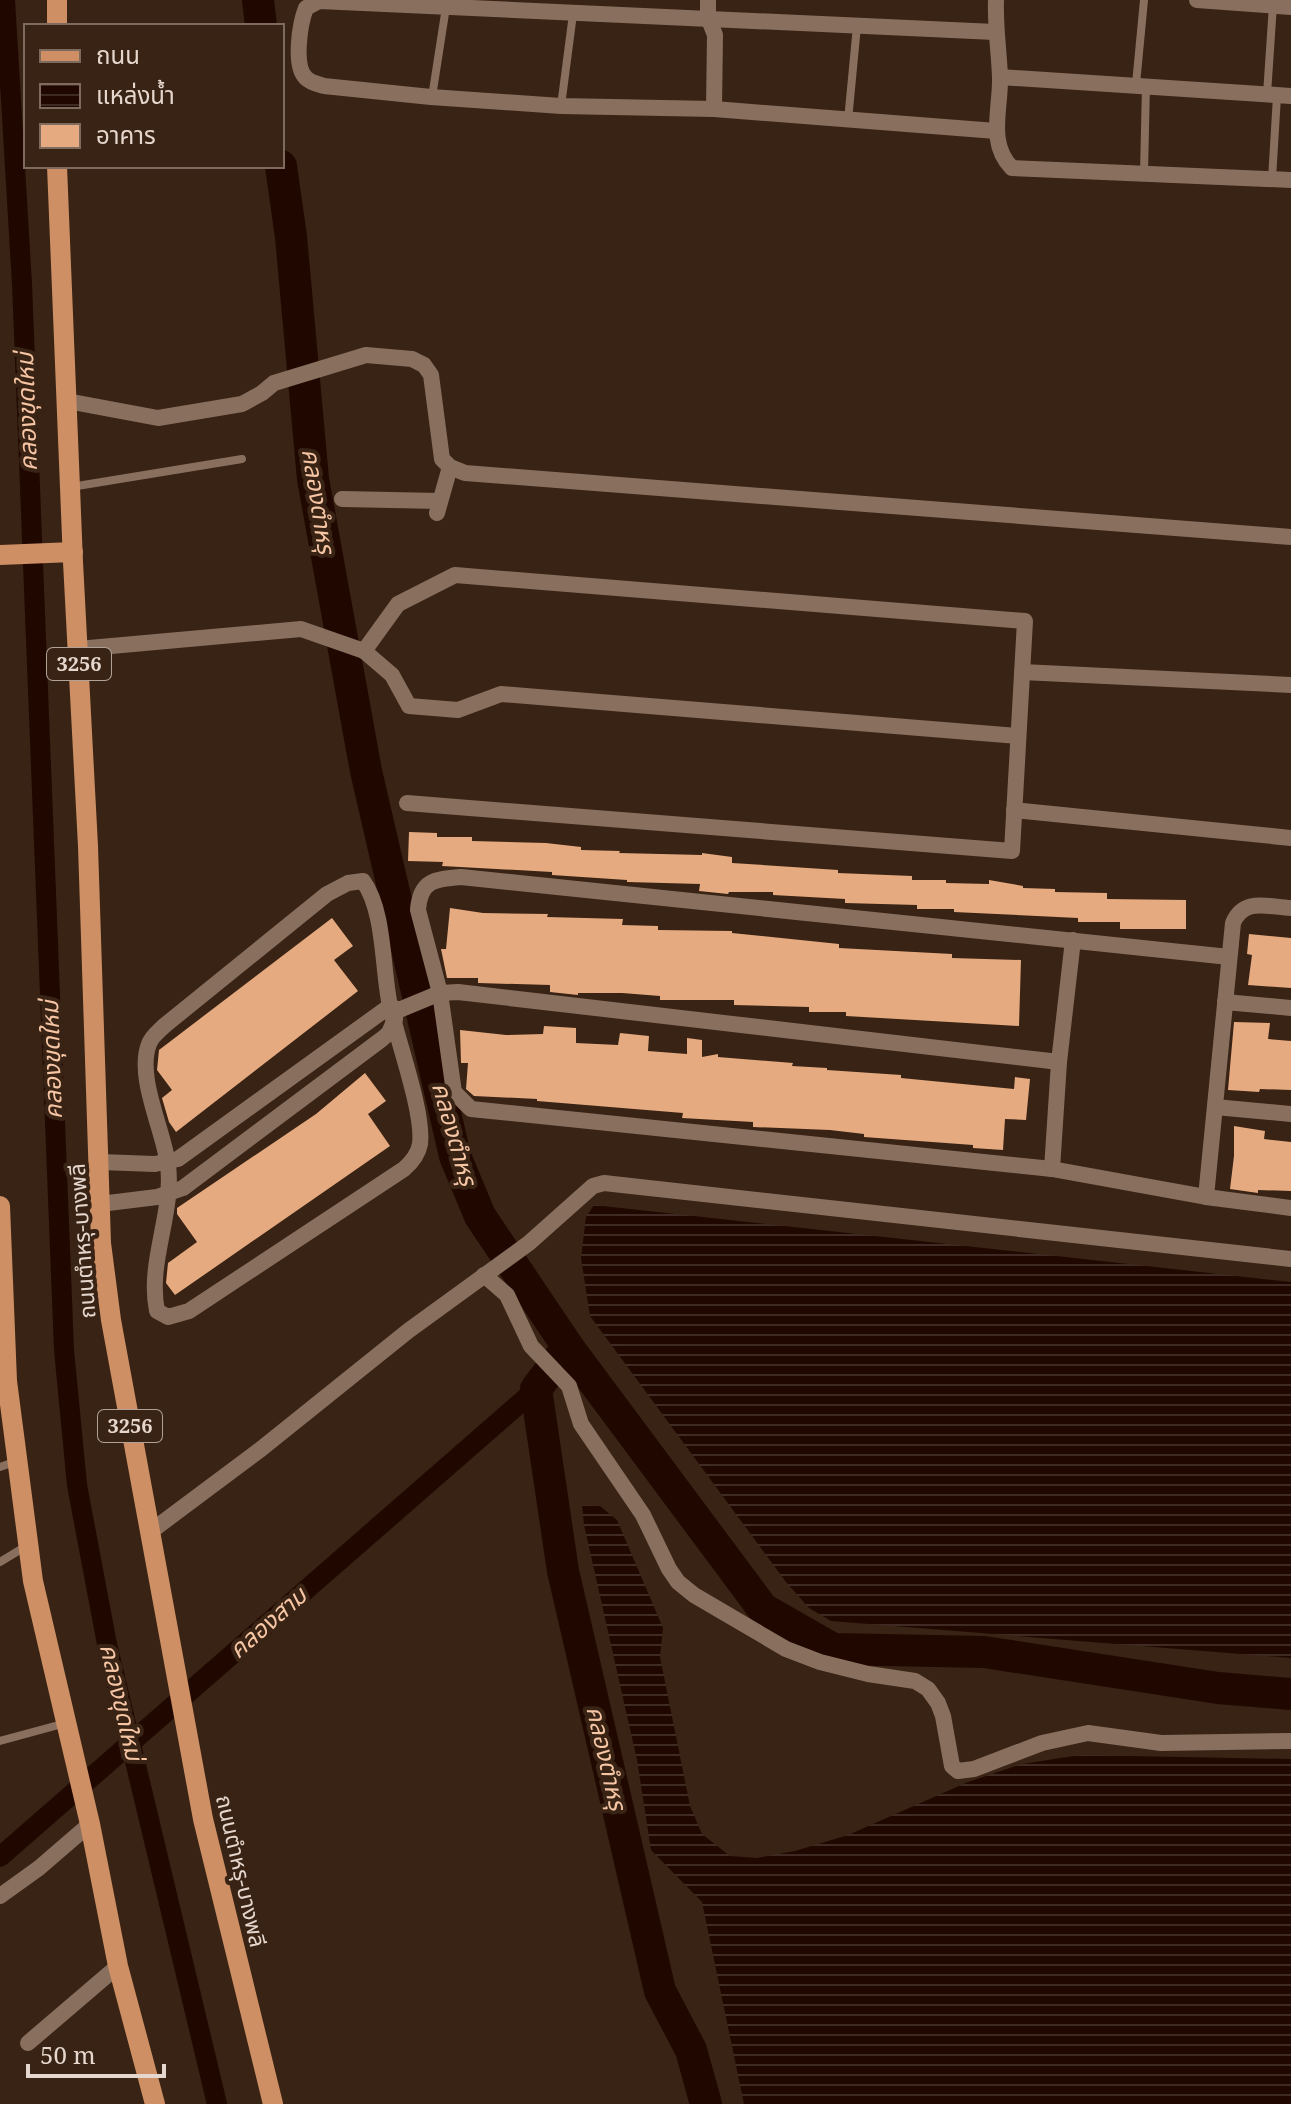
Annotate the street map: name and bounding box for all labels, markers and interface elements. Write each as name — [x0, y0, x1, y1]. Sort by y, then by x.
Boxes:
legend — [24, 24, 284, 168]
text: ถนน — [96, 38, 140, 71]
text: แหล่งน้ำ — [96, 78, 175, 111]
text: อาคาร — [96, 118, 156, 151]
water label: คลองขุดใหม่ — [7, 349, 44, 472]
water label: คลองตำหรุ — [295, 446, 344, 558]
road number: 3256 — [47, 648, 111, 680]
water label: คลองขุดใหม่ — [32, 997, 69, 1120]
water label: คลองตำหรุ — [425, 1078, 487, 1191]
street label: ถนนตำหรุ-บางพลี — [61, 1162, 101, 1320]
road number: 3256 — [98, 1410, 162, 1442]
water label: คลองสาม — [221, 1577, 315, 1665]
water label: คลองขุดใหม่ — [93, 1640, 153, 1766]
water label: คลองตำหรุ — [579, 1702, 636, 1815]
street label: ถนนตำหรุ-บางพลี — [210, 1792, 274, 1950]
scale bar — [28, 2028, 164, 2078]
text: 50 m — [40, 2038, 96, 2071]

